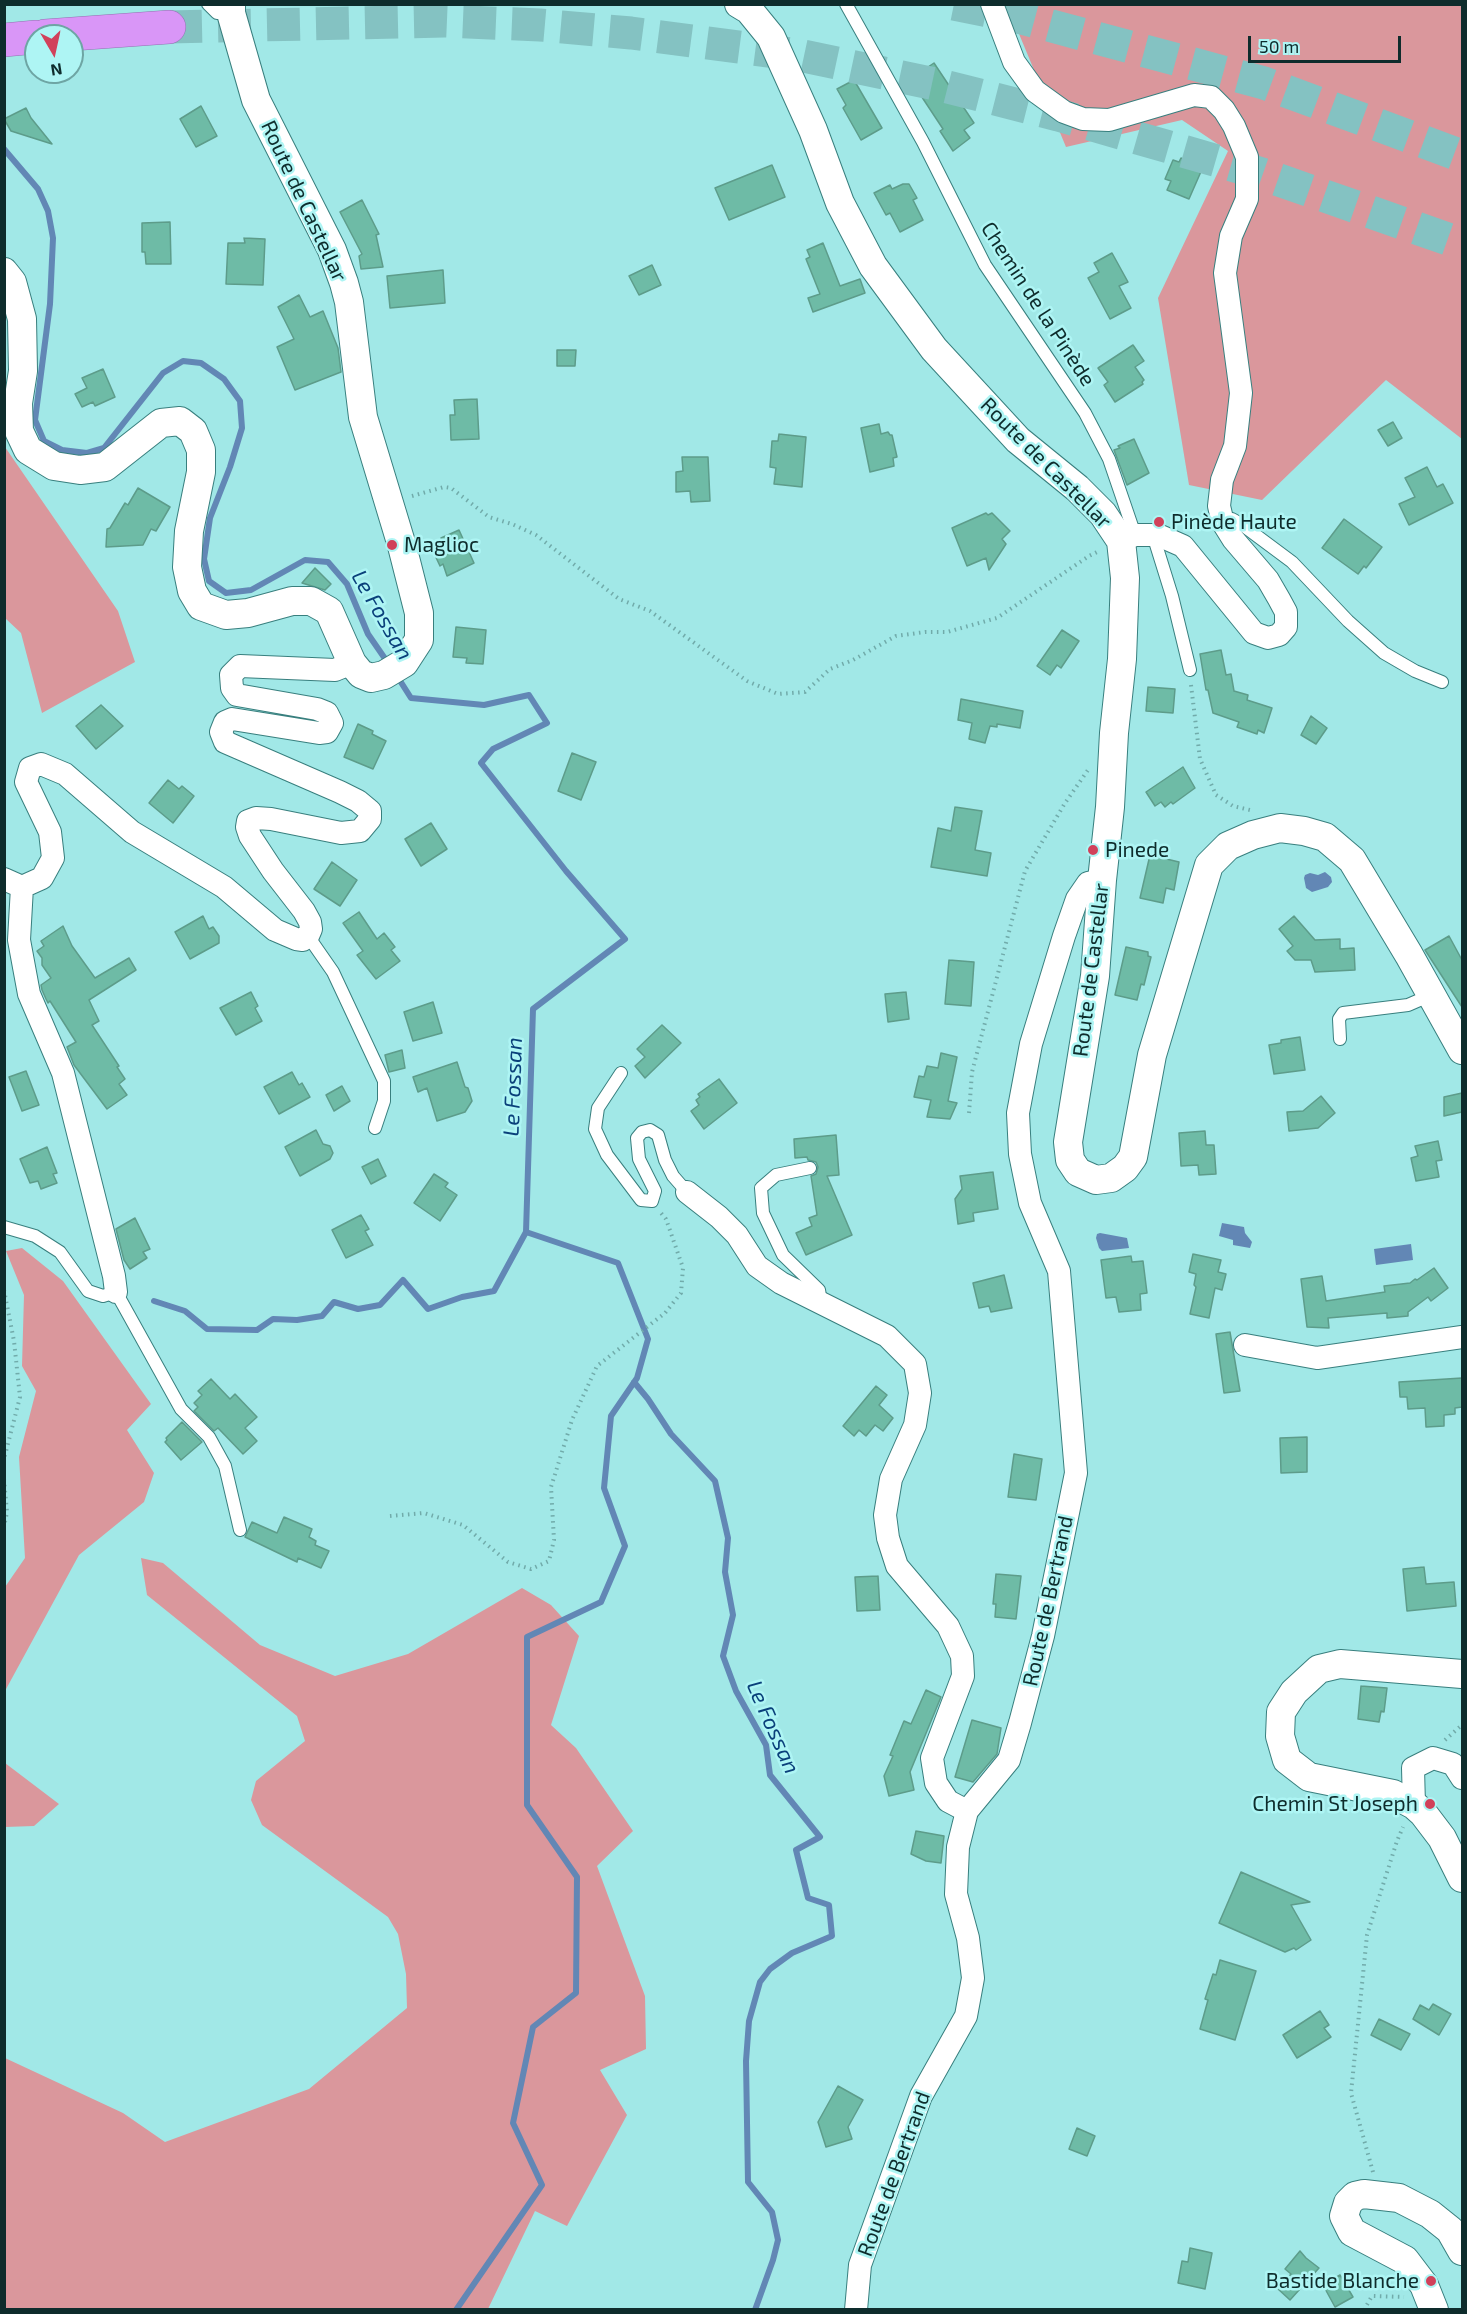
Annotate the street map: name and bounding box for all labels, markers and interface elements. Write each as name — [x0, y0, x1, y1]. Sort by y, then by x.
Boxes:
north arrow — [24, 24, 84, 84]
scale bar — [1251, 24, 1404, 62]
text: 50 m — [1259, 35, 1299, 57]
text: N — [49, 60, 64, 81]
street label: Route de Castellar — [256, 117, 352, 285]
street label: Chemin de la Pinède — [975, 217, 1101, 391]
street label: Route de Castellar — [975, 392, 1117, 534]
place label: Pinède Haute — [1171, 509, 1297, 535]
marker: Pinède Haute — [1152, 515, 1166, 529]
place label: Maglioc — [404, 532, 479, 558]
marker: Maglioc — [385, 538, 399, 552]
water label: Le Fossan — [346, 565, 418, 665]
place label: Pinede — [1105, 837, 1169, 863]
marker: Pinede — [1086, 843, 1100, 857]
street label: Route de Castellar — [1068, 882, 1114, 1058]
water label: Le Fossan — [498, 1037, 528, 1137]
street label: Route de Bertrand — [1018, 1513, 1078, 1689]
water label: Le Fossan — [741, 1676, 805, 1778]
place label: Chemin St Joseph — [1252, 1791, 1418, 1817]
marker: Chemin St Joseph — [1423, 1797, 1437, 1811]
street label: Route de Bertrand — [852, 2088, 936, 2260]
place label: Bastide Blanche — [1266, 2268, 1419, 2294]
marker: Bastide Blanche — [1424, 2274, 1438, 2288]

